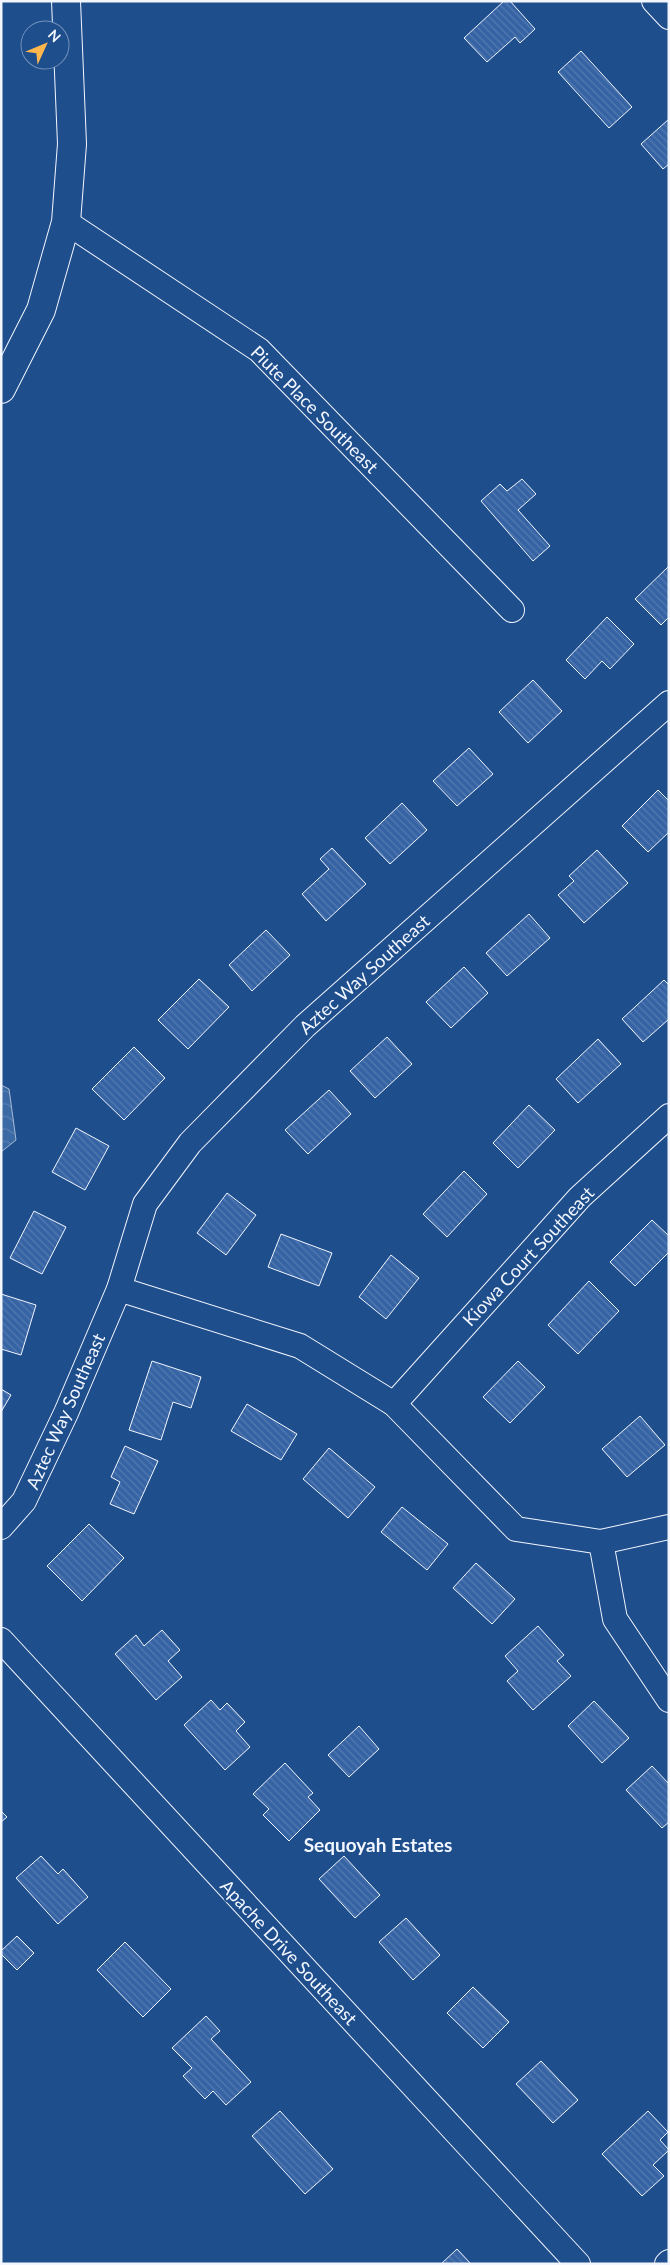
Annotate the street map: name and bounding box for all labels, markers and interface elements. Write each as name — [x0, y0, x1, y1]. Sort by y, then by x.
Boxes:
north arrow — [20, 20, 70, 70]
text: N — [45, 26, 65, 45]
street label: Piute Place Southeast — [247, 341, 384, 478]
street label: Aztec Way Southeast — [294, 909, 434, 1038]
street label: Kiowa Court Southeast — [458, 1181, 599, 1330]
street label: Aztec Way Southeast — [21, 1329, 109, 1492]
district label: Sequoyah Estates — [304, 1833, 452, 1856]
street label: Apache Drive Southeast — [216, 1875, 362, 2030]

